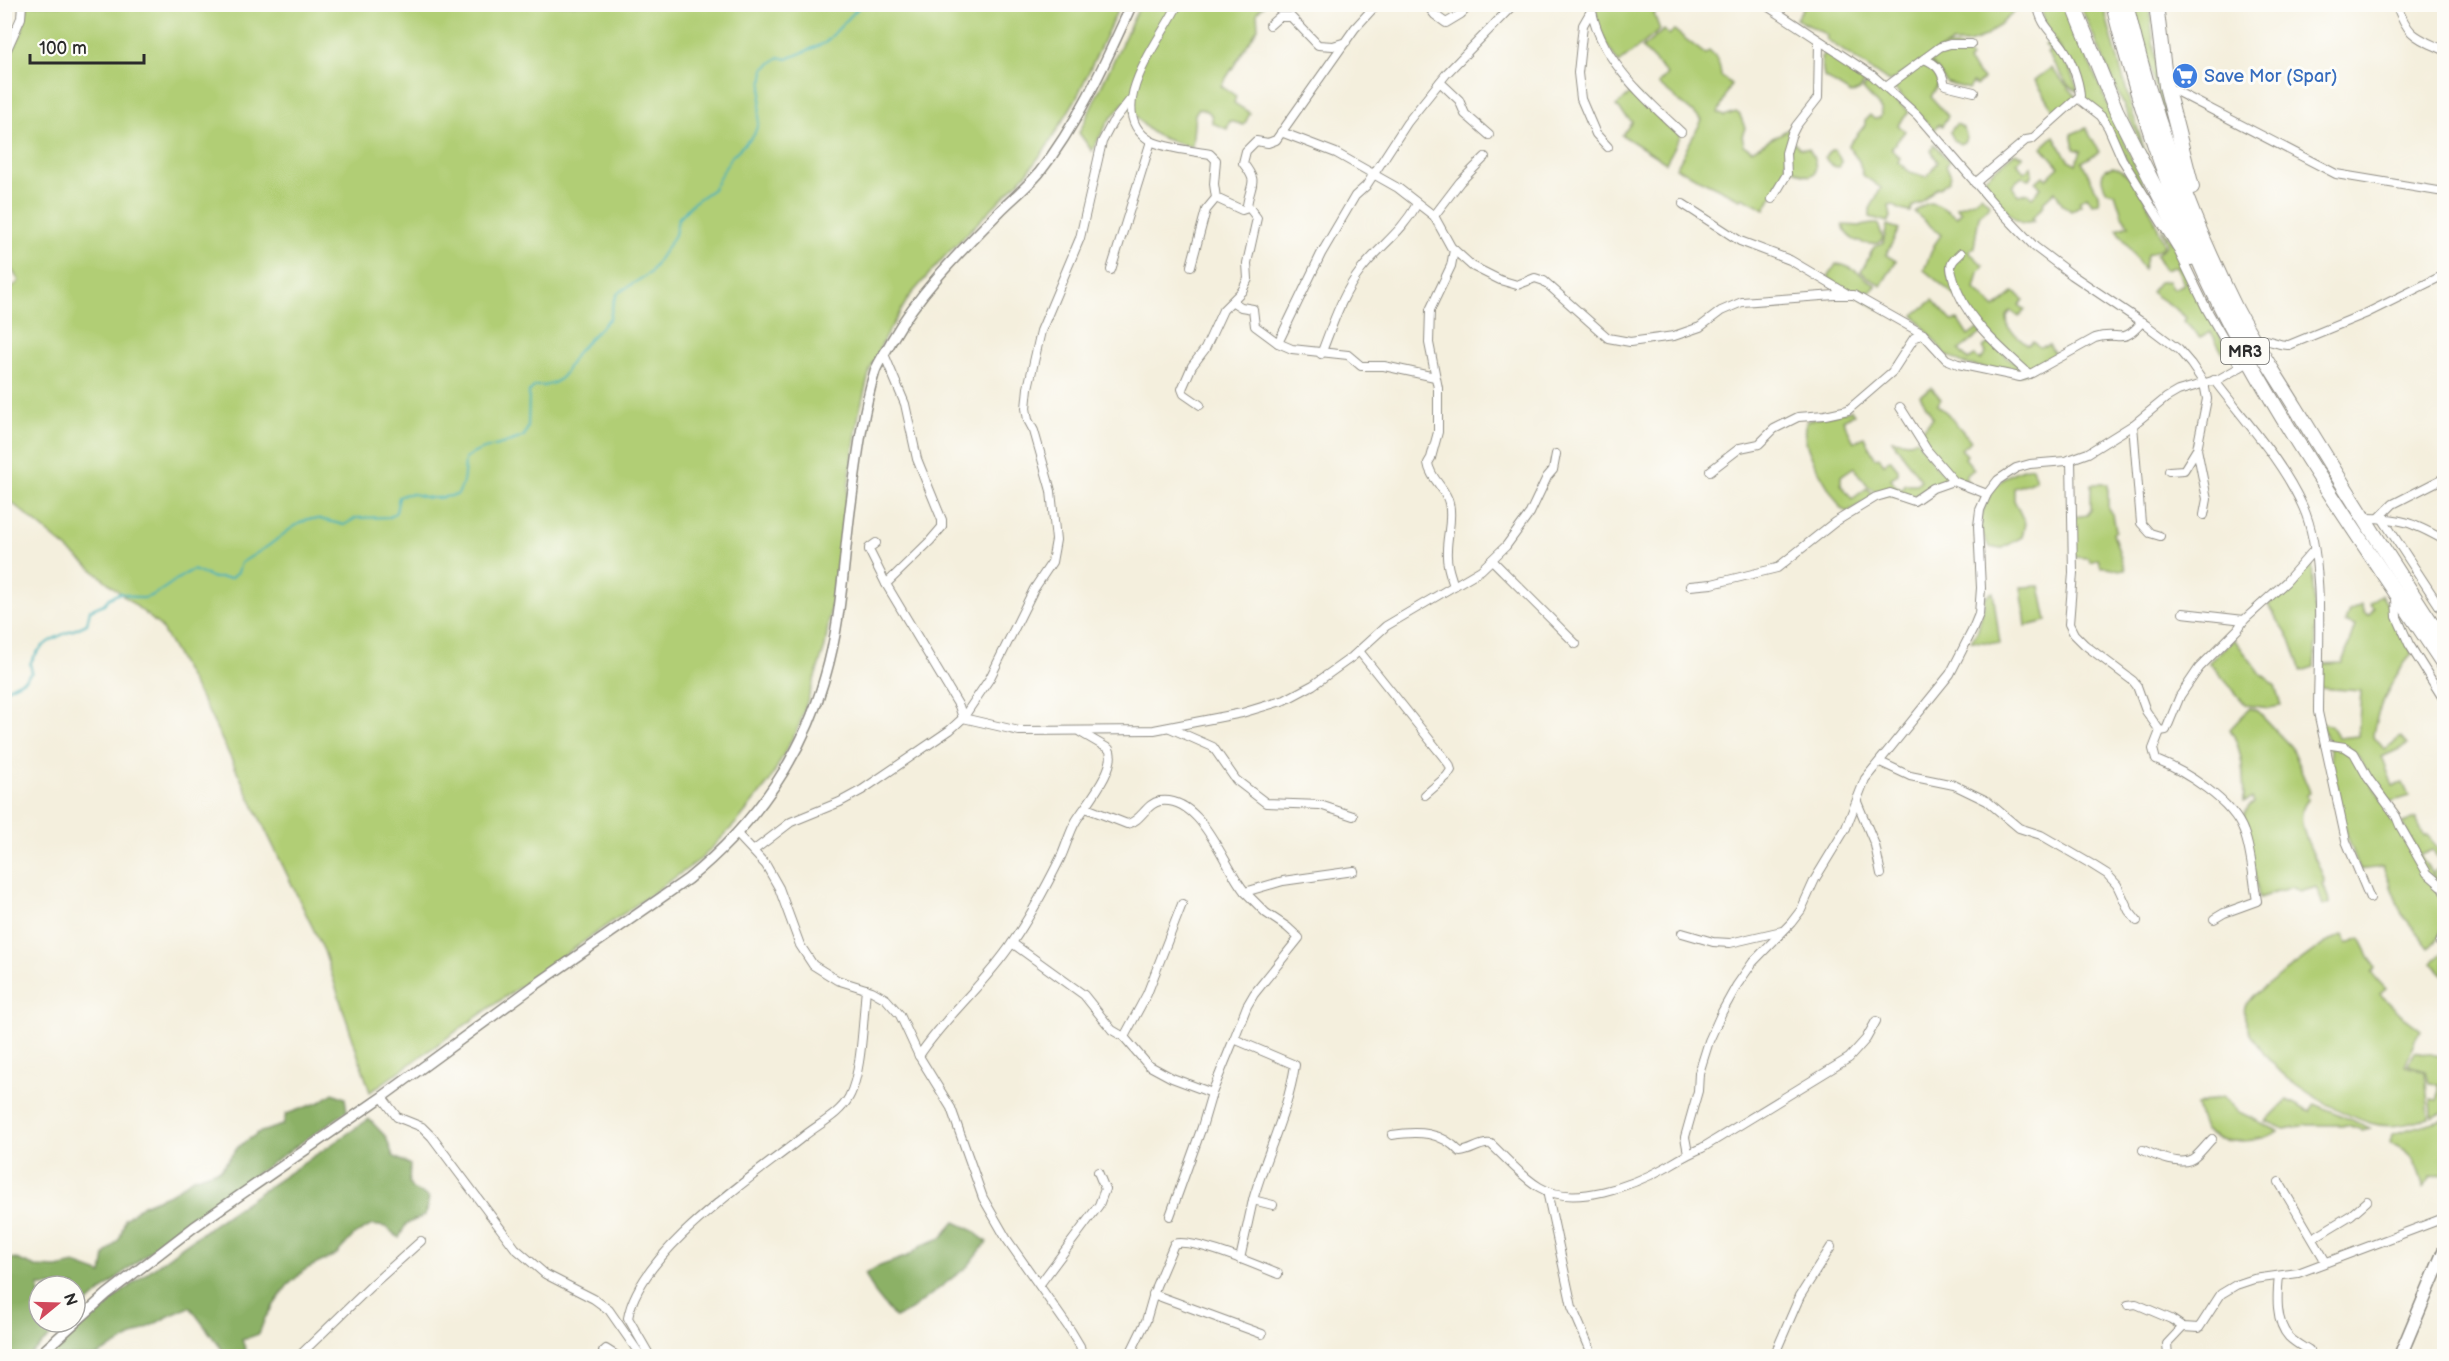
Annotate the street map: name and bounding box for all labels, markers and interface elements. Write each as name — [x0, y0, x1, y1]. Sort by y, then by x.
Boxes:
scale bar — [30, 27, 144, 65]
text: 100 m — [39, 38, 87, 59]
supermarket icon: Save Mor (Spar) — [2170, 61, 2200, 91]
place label: Save Mor (Spar) — [2204, 66, 2337, 87]
road number: MR3 — [2221, 338, 2269, 364]
north arrow — [27, 1274, 87, 1334]
text: N — [59, 1291, 81, 1308]

